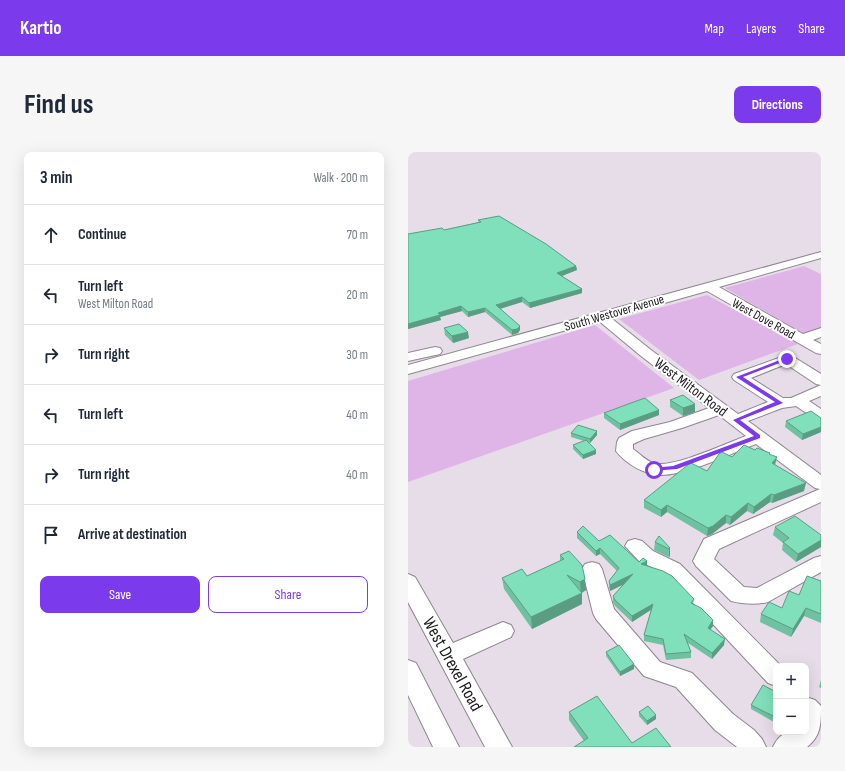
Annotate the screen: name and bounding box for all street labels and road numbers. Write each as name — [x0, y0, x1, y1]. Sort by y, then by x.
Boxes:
street label: South Westover Avenue — [563, 291, 666, 335]
street label: West Dove Road — [729, 295, 798, 343]
street label: West Milton Road — [650, 354, 731, 421]
street label: West Drexel Road — [418, 614, 487, 715]

